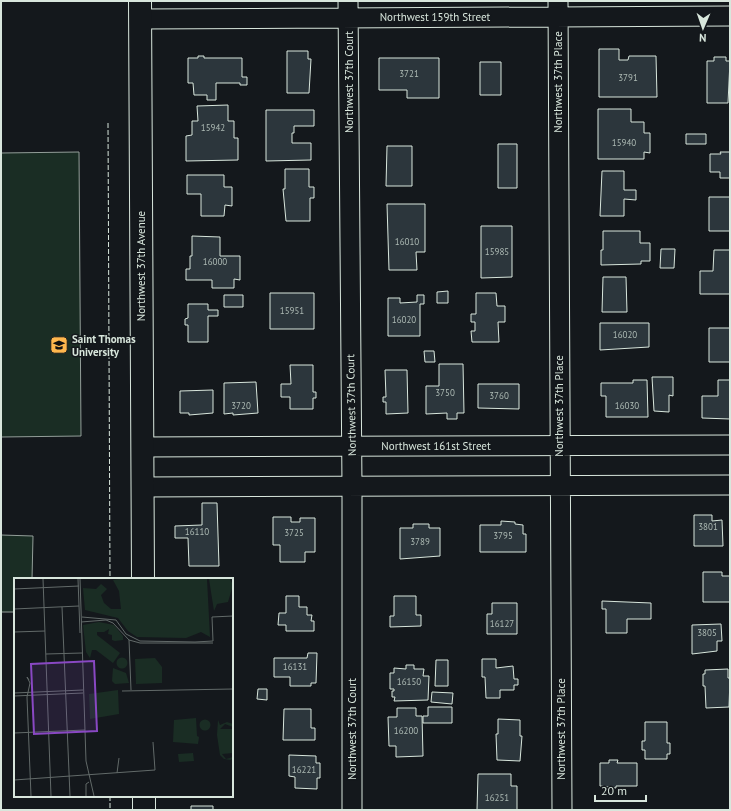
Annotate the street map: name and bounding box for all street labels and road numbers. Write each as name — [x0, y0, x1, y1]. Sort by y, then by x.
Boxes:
street label: Northwest 159th Street — [380, 10, 491, 24]
street label: Northwest 37th Court — [342, 31, 356, 133]
street label: Northwest 37th Place — [551, 31, 565, 133]
street label: Northwest 37th Avenue — [134, 210, 148, 321]
street label: Northwest 37th Court — [343, 354, 359, 456]
street label: Northwest 37th Place — [552, 355, 566, 457]
street label: Northwest 161st Street — [381, 439, 491, 453]
street label: Northwest 37th Court — [345, 678, 359, 780]
street label: Northwest 37th Place — [554, 678, 568, 780]

